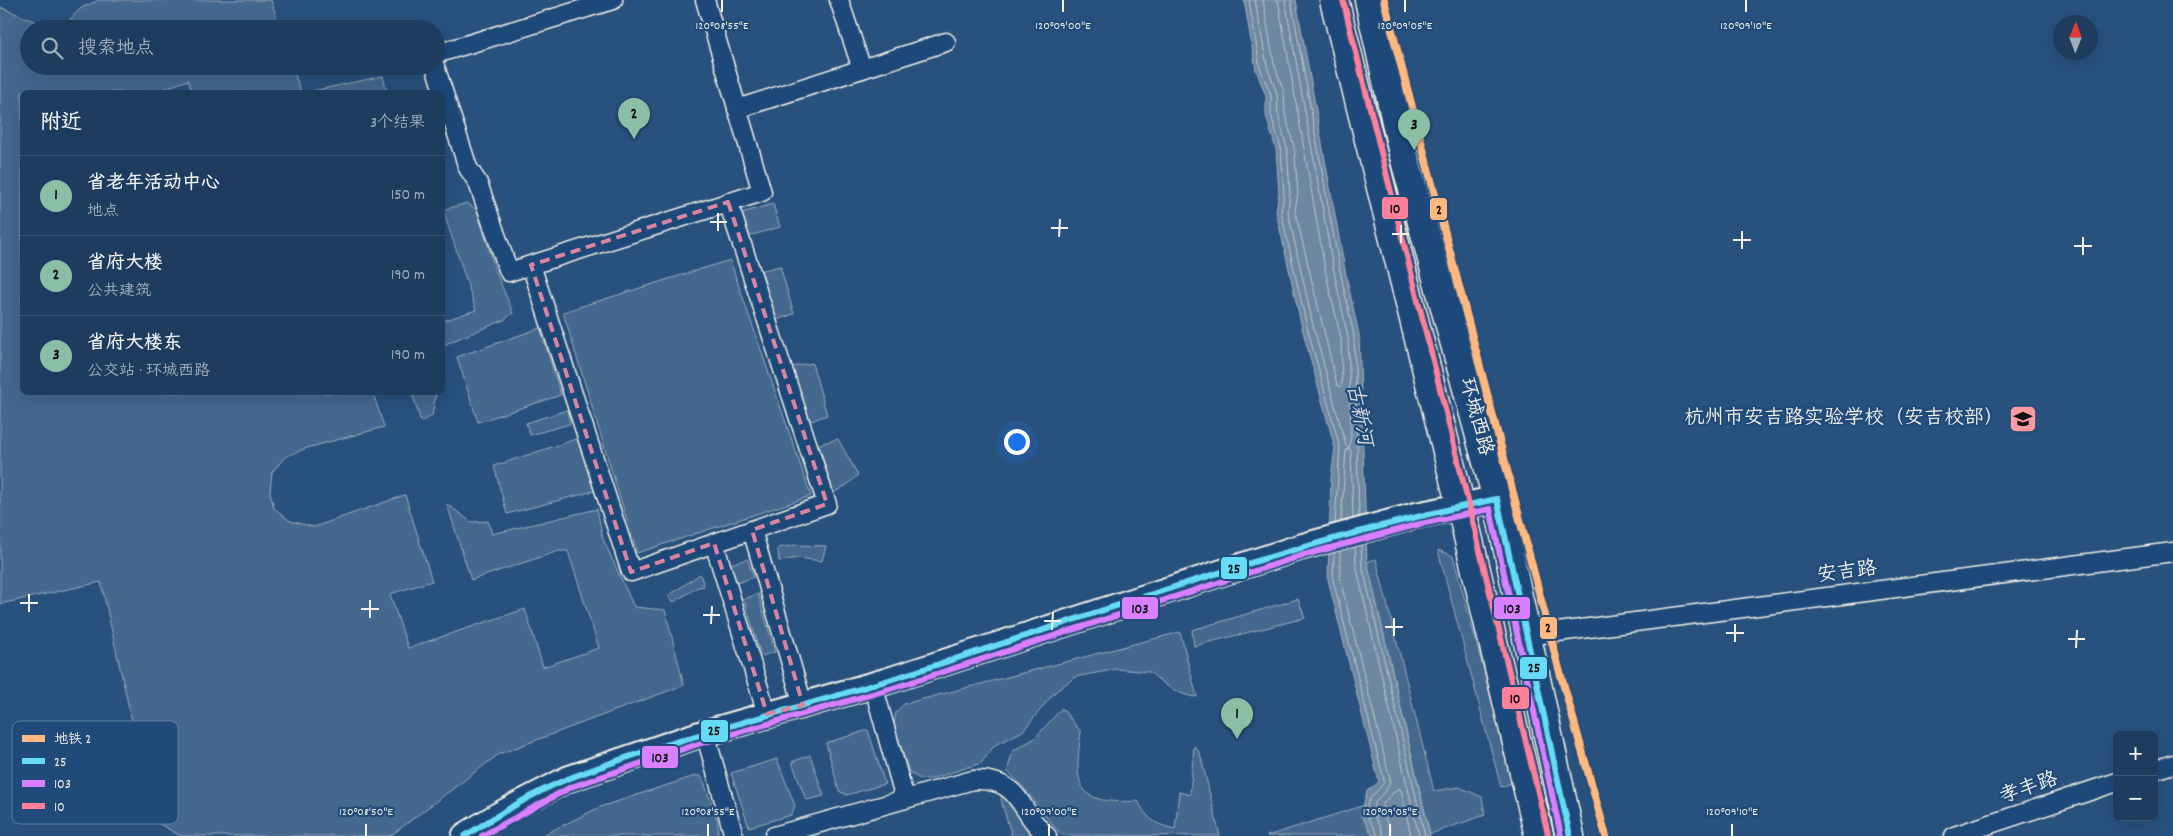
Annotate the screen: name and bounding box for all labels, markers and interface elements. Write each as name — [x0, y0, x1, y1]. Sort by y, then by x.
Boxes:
north arrow — [2053, 15, 2098, 60]
text: 120°08'55"E — [696, 18, 749, 35]
text: 120°09'00"E — [1035, 18, 1091, 35]
text: 120°09'05"E — [1378, 18, 1433, 35]
text: 120°09'10"E — [1720, 18, 1772, 35]
search box — [20, 20, 445, 75]
icon: search — [38, 34, 66, 62]
text: 搜索地点 — [78, 36, 154, 63]
pin: 2 — [618, 98, 650, 139]
text: 附近 — [40, 109, 82, 139]
pin: 3 — [1398, 109, 1430, 150]
text: 3个结果 — [370, 112, 425, 135]
text: 省老年活动中心 — [87, 171, 220, 198]
text: 1 — [54, 184, 58, 207]
text: 150 m — [391, 184, 425, 207]
line badge: 10 — [1381, 196, 1409, 220]
line badge: 2 — [1429, 197, 1448, 221]
text: 地点 — [87, 200, 119, 223]
text: 10 — [1390, 200, 1400, 220]
text: 2 — [1436, 201, 1442, 221]
text: 省府大楼 — [87, 251, 163, 278]
text: 2 — [53, 264, 60, 287]
text: 190 m — [391, 264, 425, 287]
text: 公共建筑 — [87, 280, 151, 303]
text: 省府大楼东 — [87, 331, 182, 358]
text: 3 — [52, 344, 60, 367]
text: 190 m — [391, 344, 425, 367]
text: 公交站 · 环城西路 — [87, 360, 210, 383]
street label: 环城西路 — [1451, 375, 1499, 460]
water label: 古新河 — [1337, 381, 1379, 452]
school or university icon: 杭州市安吉路实验学校（安吉校部） — [2008, 404, 2038, 434]
place label: 杭州市安吉路实验学校（安吉校部） — [1684, 405, 2004, 433]
your location — [1004, 429, 1030, 455]
street label: 安吉路 — [1816, 555, 1879, 591]
line badge: 25 — [1220, 556, 1248, 580]
text: 25 — [1228, 560, 1241, 580]
line badge: 103 — [1121, 596, 1159, 620]
line badge: 103 — [1493, 596, 1531, 620]
text: 103 — [1132, 600, 1148, 620]
text: 103 — [1504, 600, 1520, 620]
line badge: 2 — [1539, 616, 1558, 640]
text: 2 — [1545, 619, 1551, 639]
line badge: 25 — [1519, 656, 1548, 680]
text: 25 — [1528, 659, 1541, 679]
line badge: 10 — [1501, 686, 1530, 710]
text: 10 — [1510, 690, 1520, 710]
pin: 1 — [1221, 698, 1253, 739]
line badge: 25 — [700, 719, 729, 743]
legend — [12, 721, 178, 824]
text: 25 — [708, 722, 721, 742]
text: 地铁 2 — [54, 730, 91, 750]
map controls — [2113, 731, 2158, 821]
button: + — [2113, 731, 2158, 776]
line badge: 103 — [641, 745, 679, 769]
text: 103 — [652, 749, 668, 769]
text: 25 — [54, 753, 67, 773]
street label: 孝丰路 — [1996, 766, 2063, 812]
text: 103 — [54, 775, 71, 795]
button: − — [2113, 776, 2158, 821]
text: 10 — [54, 798, 65, 818]
text: 120°08'50"E — [339, 804, 393, 821]
text: 120°08'55"E — [682, 804, 735, 821]
text: 120°09'00"E — [1021, 804, 1077, 821]
text: 120°09'05"E — [1363, 804, 1418, 821]
text: 120°09'10"E — [1706, 804, 1758, 821]

